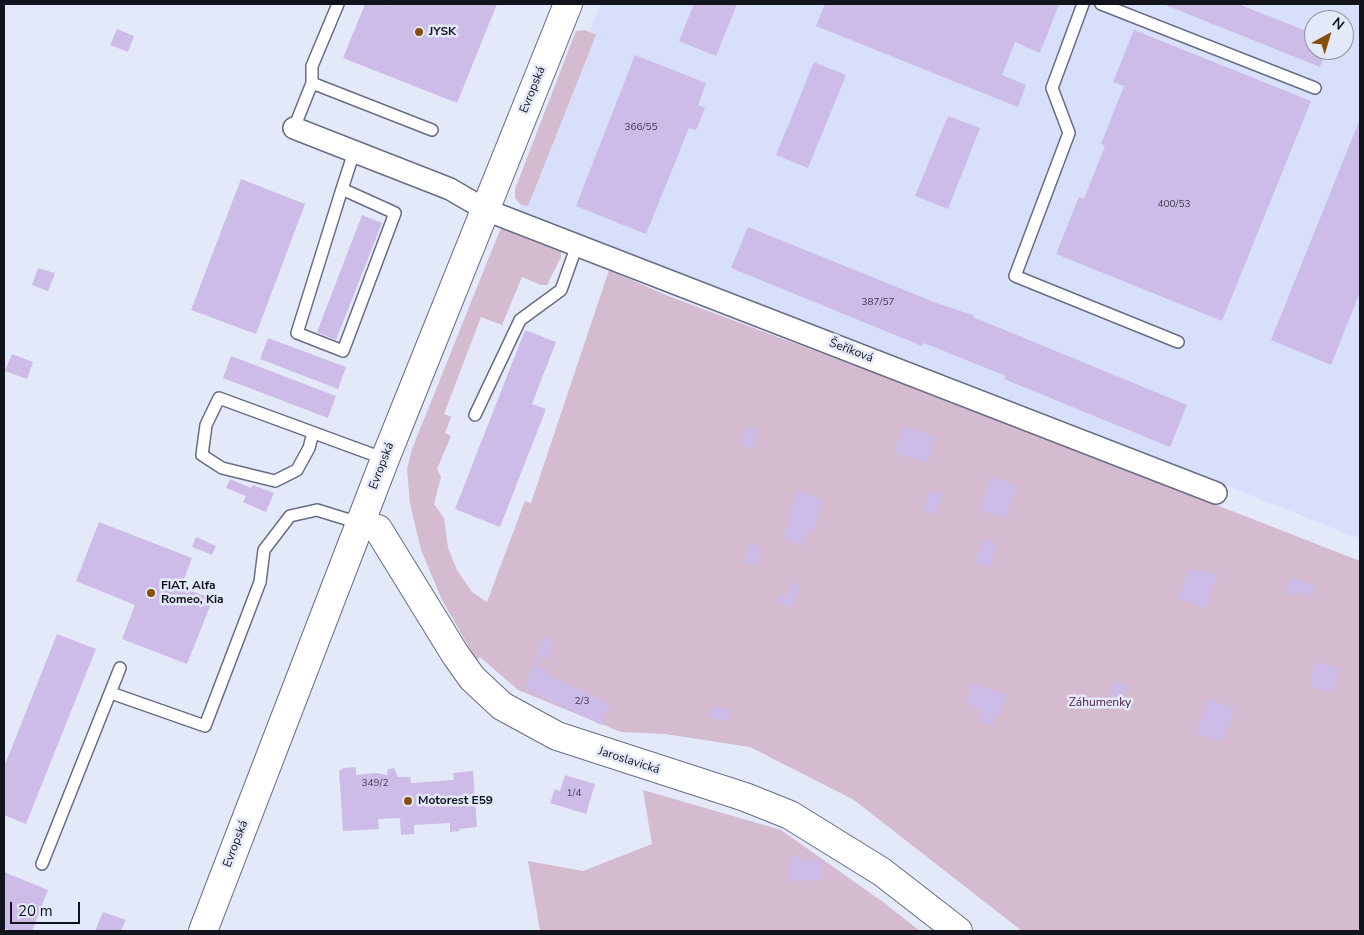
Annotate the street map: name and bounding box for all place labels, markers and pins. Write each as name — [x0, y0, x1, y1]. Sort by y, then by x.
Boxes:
place label: JYSK — [429, 25, 456, 39]
marker: JYSK — [413, 26, 425, 38]
place label: FIAT, Alfa Romeo, Kia — [161, 579, 224, 607]
marker: FIAT, Alfa Romeo, Kia — [145, 587, 157, 599]
place label: Motorest E59 — [418, 794, 493, 808]
marker: Motorest E59 — [402, 795, 414, 807]

